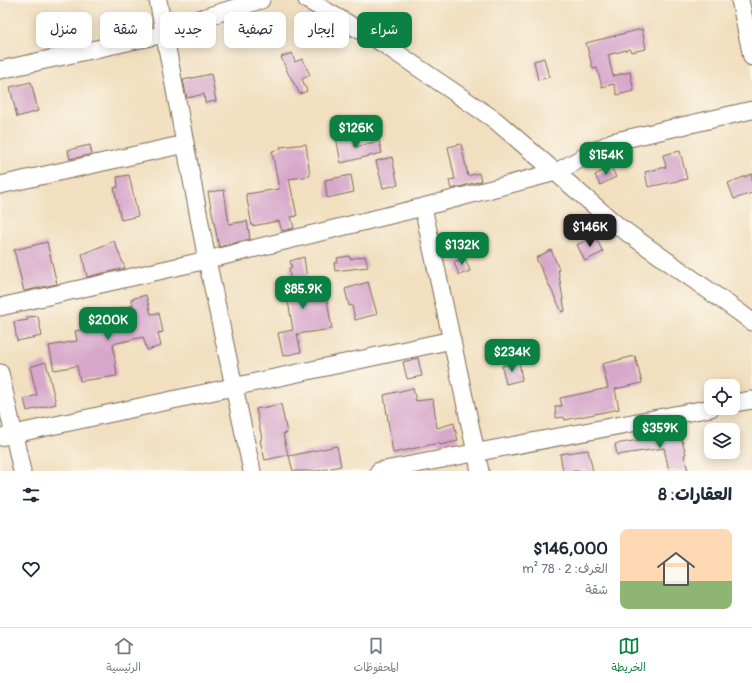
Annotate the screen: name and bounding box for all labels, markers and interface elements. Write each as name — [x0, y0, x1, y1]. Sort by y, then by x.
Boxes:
chip: منزل — [36, 12, 92, 48]
chip: شقة — [100, 12, 152, 48]
chip: جديد — [160, 12, 216, 48]
chip: تصفية — [224, 12, 286, 48]
chip: إيجار — [294, 12, 349, 48]
chip: شراء — [357, 12, 412, 48]
pin: $126K — [328, 115, 384, 149]
text: $126K — [339, 120, 373, 136]
pin: $154K — [578, 142, 634, 176]
text: $154K — [589, 147, 623, 163]
pin: $146K — [562, 214, 618, 248]
text: $146K — [572, 219, 608, 235]
pin: $132K — [434, 232, 490, 266]
text: $132K — [445, 237, 479, 253]
pin: $85.9K — [270, 276, 336, 310]
text: $85.9K — [284, 281, 322, 297]
pin: $200K — [80, 307, 136, 341]
text: $200K — [88, 312, 128, 328]
pin: $234K — [484, 339, 540, 373]
text: $234K — [494, 344, 530, 360]
map controls — [704, 379, 740, 459]
button: locate — [704, 379, 740, 415]
pin: $359K — [632, 415, 688, 449]
text: $359K — [642, 420, 678, 436]
button: layers — [704, 423, 740, 459]
icon: filters — [20, 484, 42, 506]
text: العقارات: 8 — [658, 484, 732, 505]
text: $146,000 — [533, 538, 608, 559]
icon: home — [652, 545, 700, 593]
icon: heart — [20, 558, 42, 580]
text: الغرف: 2 · 78 m² — [522, 561, 608, 577]
text: شقة — [585, 582, 608, 598]
tab: الرئيسية — [106, 635, 141, 677]
tab: المحفوظات — [353, 635, 399, 677]
tab: الخريطة — [611, 635, 646, 677]

